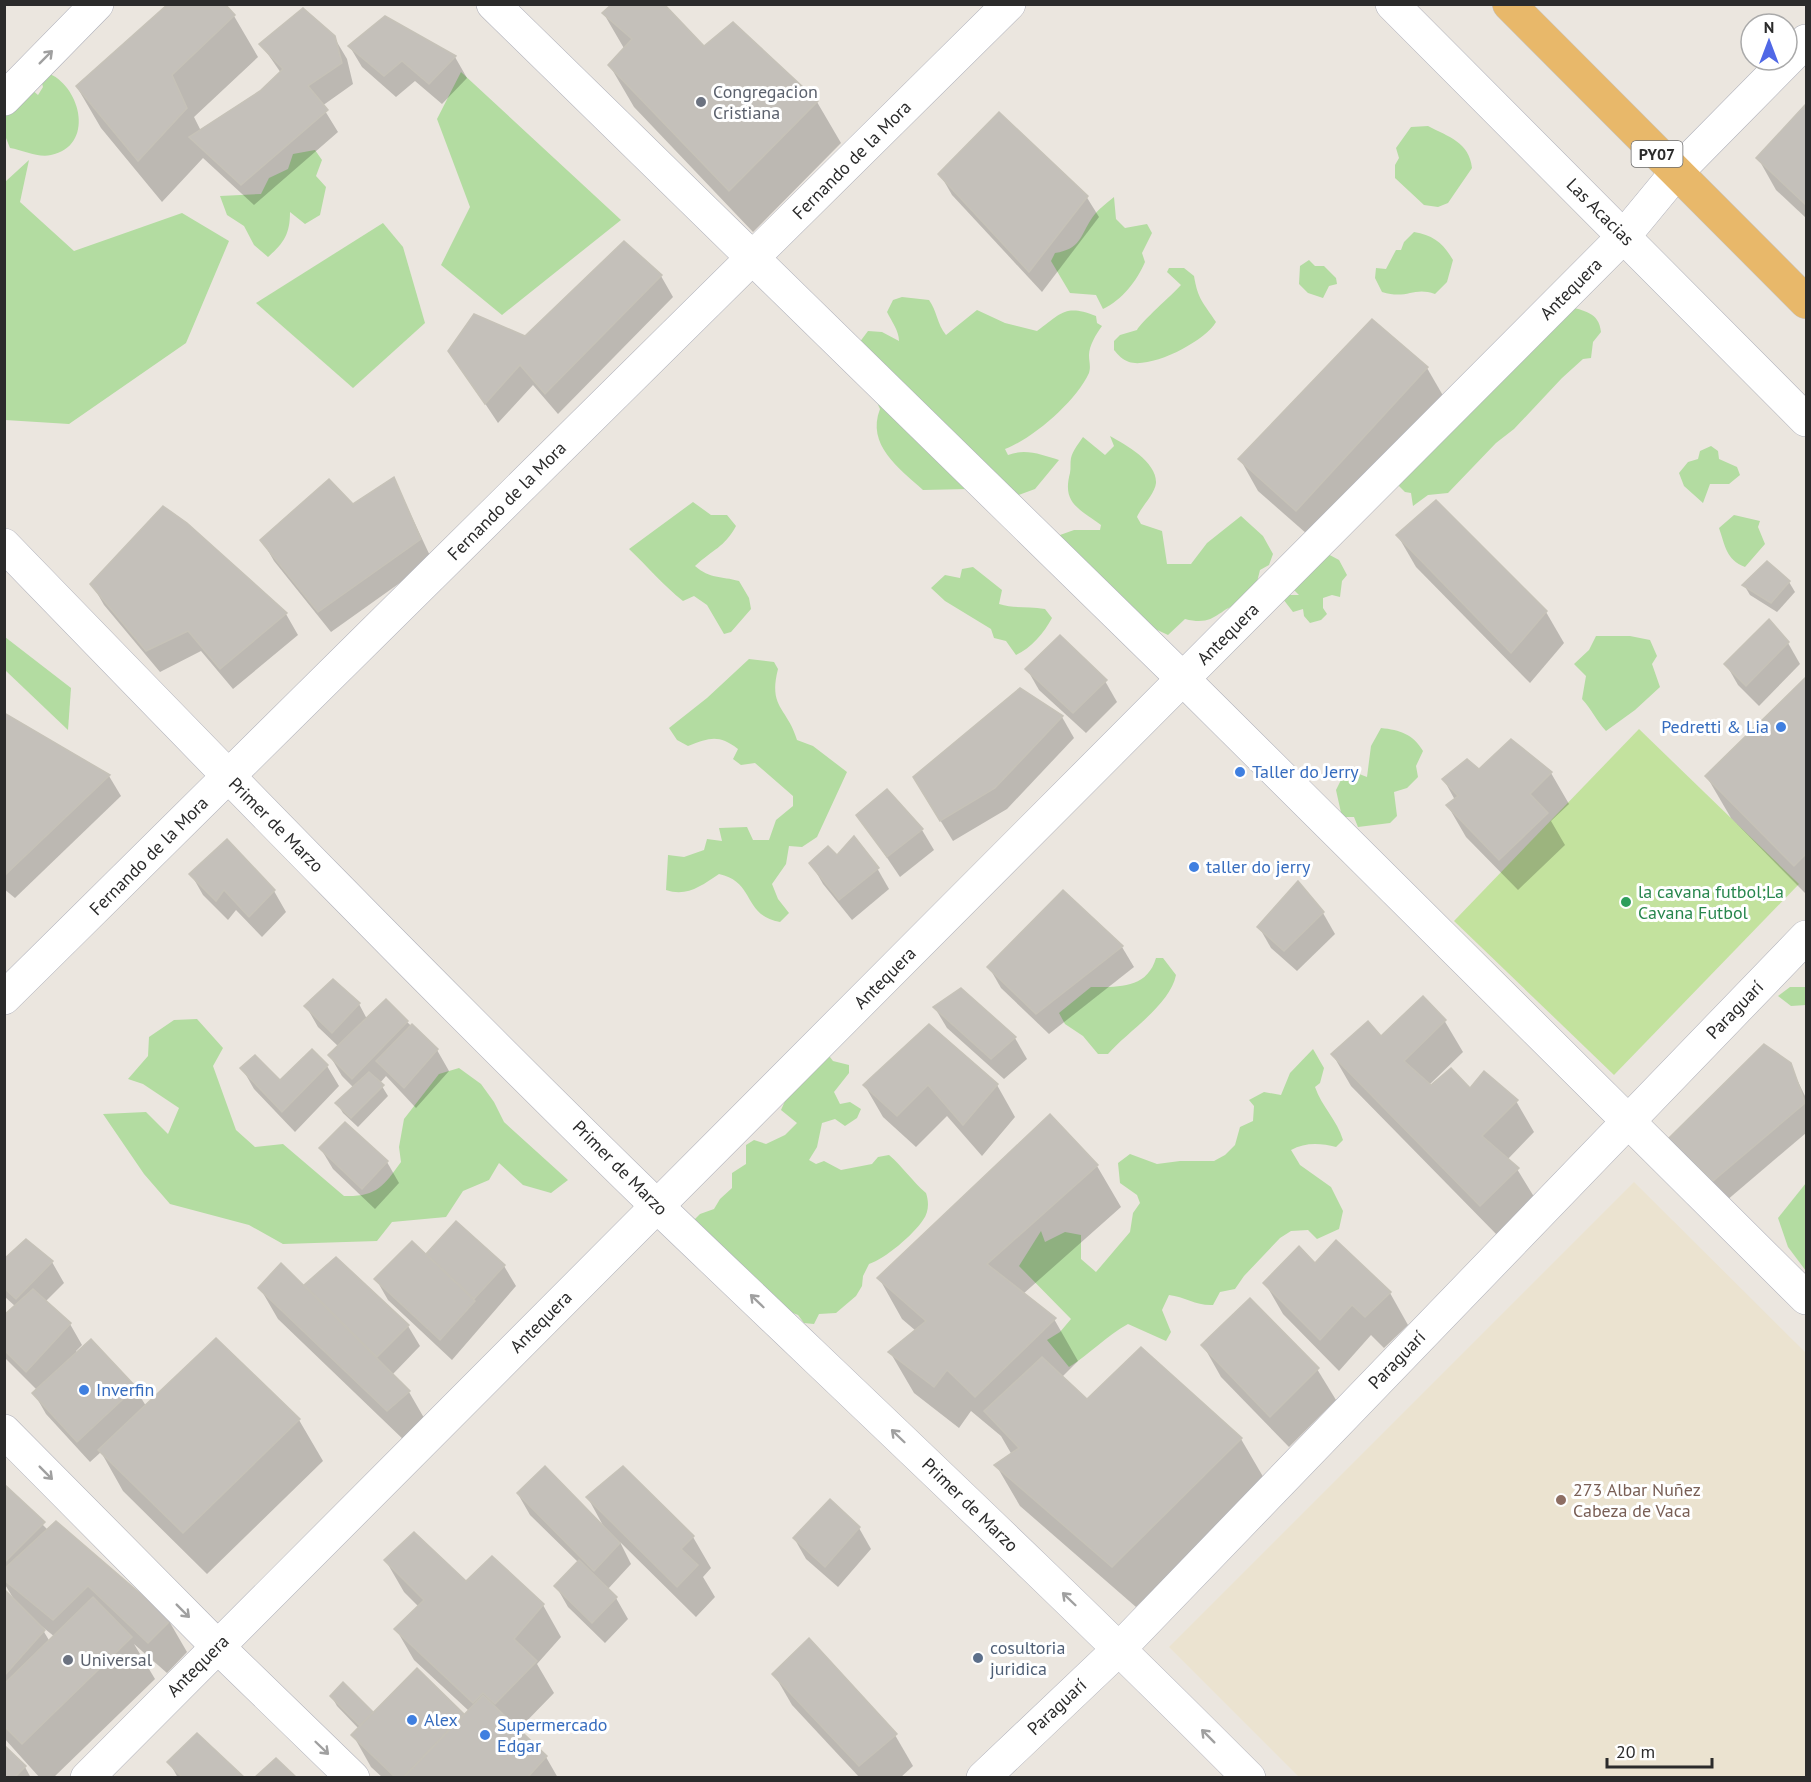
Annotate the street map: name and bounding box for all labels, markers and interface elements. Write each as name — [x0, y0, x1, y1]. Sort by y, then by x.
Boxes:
north arrow — [1739, 12, 1799, 72]
text: N — [1764, 17, 1774, 37]
one-way arrow — [38, 49, 53, 64]
place label: Congregacion Cristiana — [713, 80, 818, 124]
marker: Congregacion Cristiana — [694, 95, 708, 109]
street label: Fernando de la Mora — [787, 95, 916, 224]
road number: PY07 — [1632, 141, 1682, 167]
street label: Las Acacias — [1562, 173, 1639, 250]
street label: Antequera — [1535, 253, 1607, 325]
street label: Fernando de la Mora — [442, 436, 571, 565]
street label: Antequera — [1192, 598, 1264, 670]
place label: Pedretti & Lia — [1661, 715, 1769, 738]
marker: Pedretti & Lia — [1774, 720, 1788, 734]
place label: Taller do Jerry — [1252, 760, 1359, 783]
marker: Taller do Jerry — [1233, 765, 1247, 779]
street label: Primer de Marzo — [224, 772, 329, 877]
street label: Fernando de la Mora — [84, 791, 213, 920]
place label: taller do jerry — [1206, 855, 1311, 878]
marker: taller do jerry — [1187, 860, 1201, 874]
place label: la cavana futbol;La Cavana Futbol — [1638, 880, 1784, 924]
marker: la cavana futbol;La Cavana Futbol — [1619, 895, 1633, 909]
street label: Antequera — [849, 942, 921, 1014]
street label: Paraguarí — [1701, 975, 1768, 1044]
street label: Primer de Marzo — [568, 1115, 673, 1220]
street label: Antequera — [505, 1286, 577, 1358]
one-way arrow — [749, 1294, 764, 1308]
street label: Paraguarí — [1363, 1325, 1430, 1394]
place label: Inverfin — [96, 1378, 154, 1401]
marker: Inverfin — [77, 1383, 91, 1397]
one-way arrow — [890, 1428, 905, 1443]
street label: Primer de Marzo — [917, 1453, 1023, 1556]
one-way arrow — [38, 1465, 53, 1480]
place label: 273 Albar Nuñez Cabeza de Vaca — [1573, 1478, 1701, 1522]
marker: 273 Albar Nuñez Cabeza de Vaca — [1554, 1493, 1568, 1507]
one-way arrow — [1062, 1593, 1077, 1607]
one-way arrow — [176, 1604, 190, 1619]
street label: Antequera — [162, 1630, 234, 1702]
place label: cosultoria juridica — [990, 1636, 1065, 1680]
place label: Universal — [80, 1648, 153, 1671]
marker: cosultoria juridica — [971, 1651, 985, 1665]
marker: Universal — [61, 1653, 75, 1667]
street label: Paraguarí — [1022, 1673, 1091, 1740]
place label: Alex — [424, 1708, 458, 1731]
marker: Alex — [405, 1713, 419, 1727]
place label: Supermercado Edgar — [497, 1713, 608, 1757]
marker: Supermercado Edgar — [478, 1728, 492, 1742]
one-way arrow — [1201, 1729, 1215, 1744]
scale bar — [1607, 1731, 1712, 1769]
one-way arrow — [315, 1740, 330, 1755]
text: 20 m — [1616, 1740, 1655, 1763]

